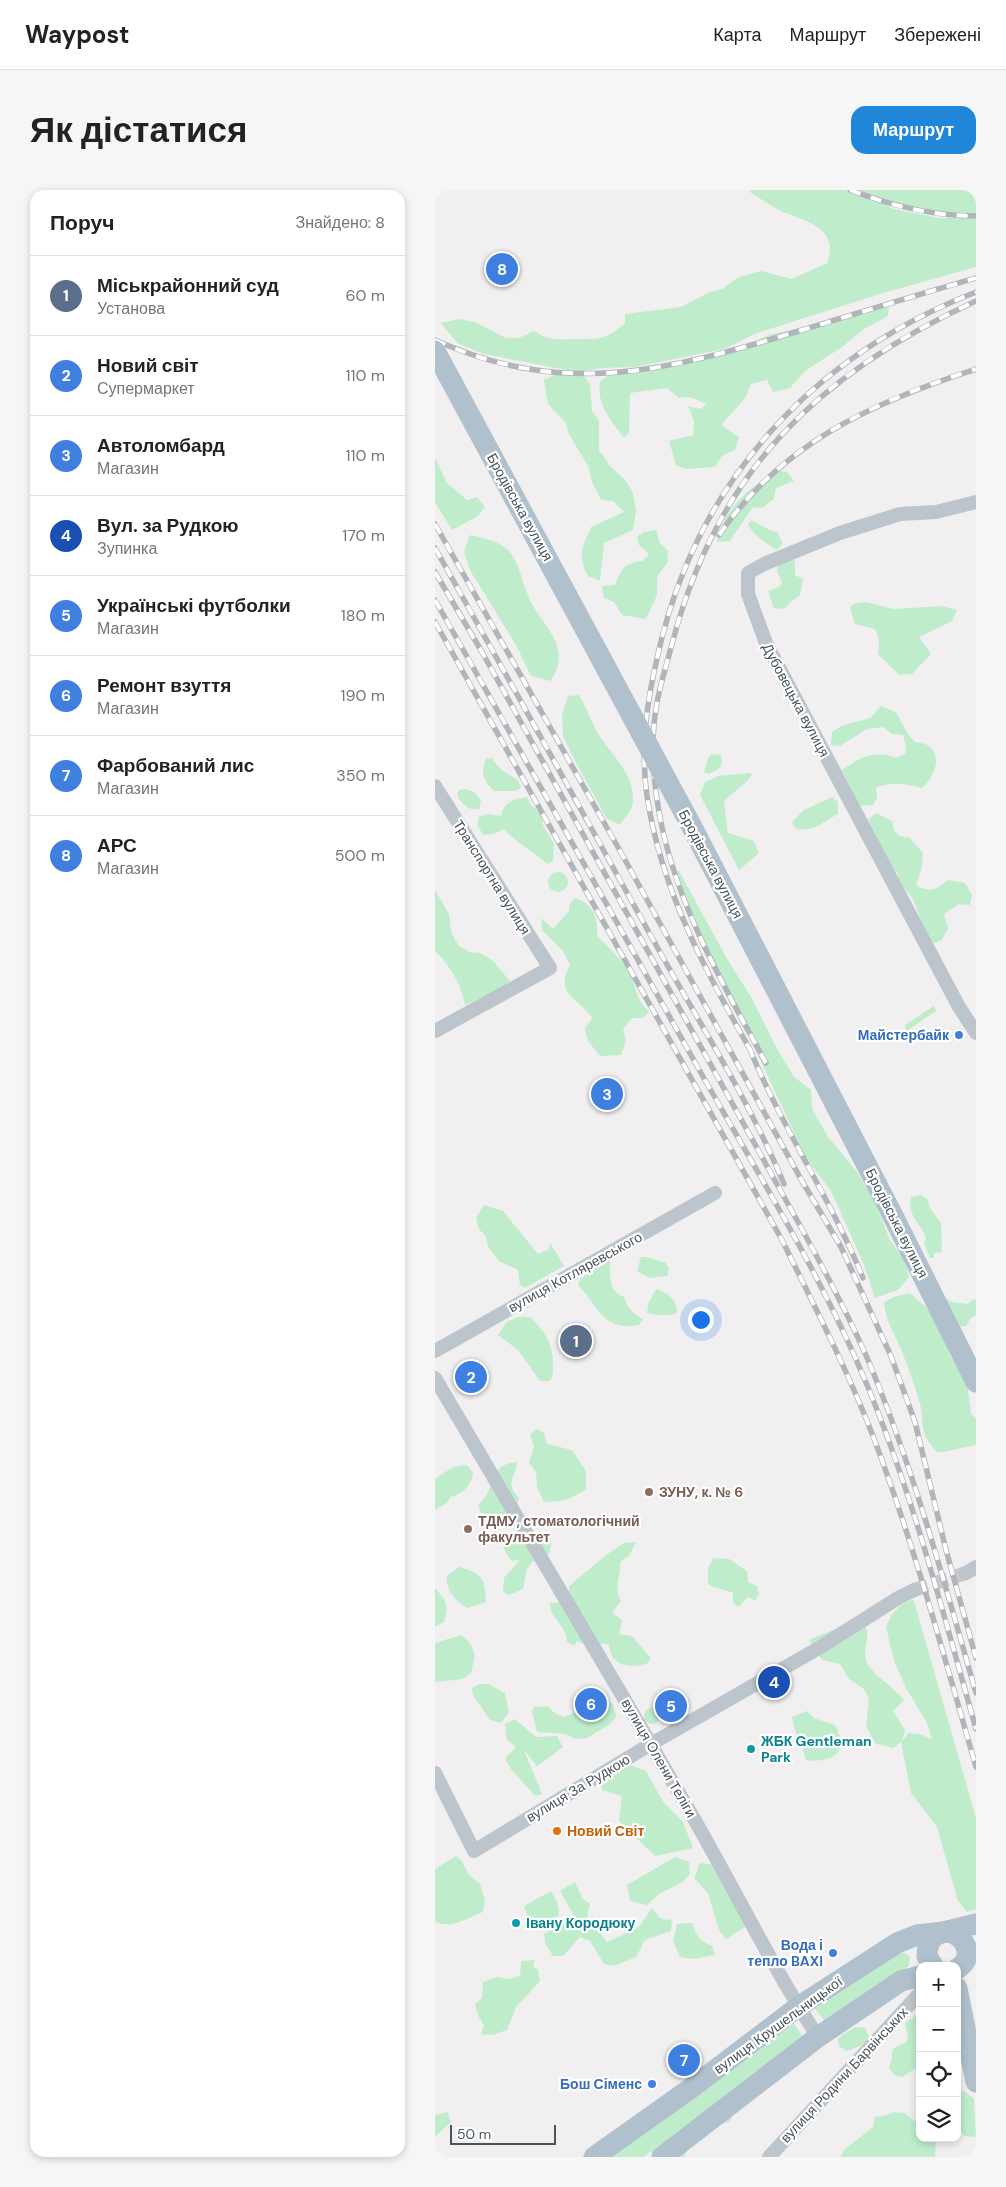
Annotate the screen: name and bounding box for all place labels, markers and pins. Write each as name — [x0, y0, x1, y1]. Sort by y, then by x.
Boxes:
pin: 8 — [486, 250, 518, 288]
place label: Майстербайк — [858, 1026, 950, 1044]
marker: Майстербайк — [953, 1029, 965, 1041]
pin: 3 — [591, 1075, 623, 1113]
pin: 1 — [560, 1322, 592, 1360]
pin: 2 — [455, 1358, 487, 1396]
place label: ЗУНУ, к. № 6 — [659, 1483, 743, 1501]
marker: ЗУНУ, к. № 6 — [643, 1486, 655, 1498]
place label: ТДМУ, стоматологічний факультет — [478, 1512, 640, 1546]
marker: ТДМУ, стоматологічний факультет — [462, 1523, 474, 1535]
pin: 4 — [758, 1663, 790, 1701]
pin: 6 — [575, 1685, 607, 1723]
pin: 5 — [655, 1687, 687, 1725]
place label: ЖБК Gentleman Park — [760, 1732, 872, 1766]
marker: ЖБК Gentleman Park — [745, 1743, 757, 1755]
place label: Новий Світ — [567, 1822, 644, 1840]
marker: Новий Світ — [551, 1825, 563, 1837]
place label: Івану Кородюку — [526, 1914, 635, 1932]
marker: Івану Кородюку — [510, 1917, 522, 1929]
place label: Вода і тепло BAXI — [747, 1936, 823, 1970]
marker: Вода і тепло BAXI — [827, 1947, 839, 1959]
pin: 7 — [668, 2041, 700, 2079]
place label: Бош Сіменс — [560, 2075, 642, 2093]
marker: Бош Сіменс — [646, 2078, 658, 2090]

